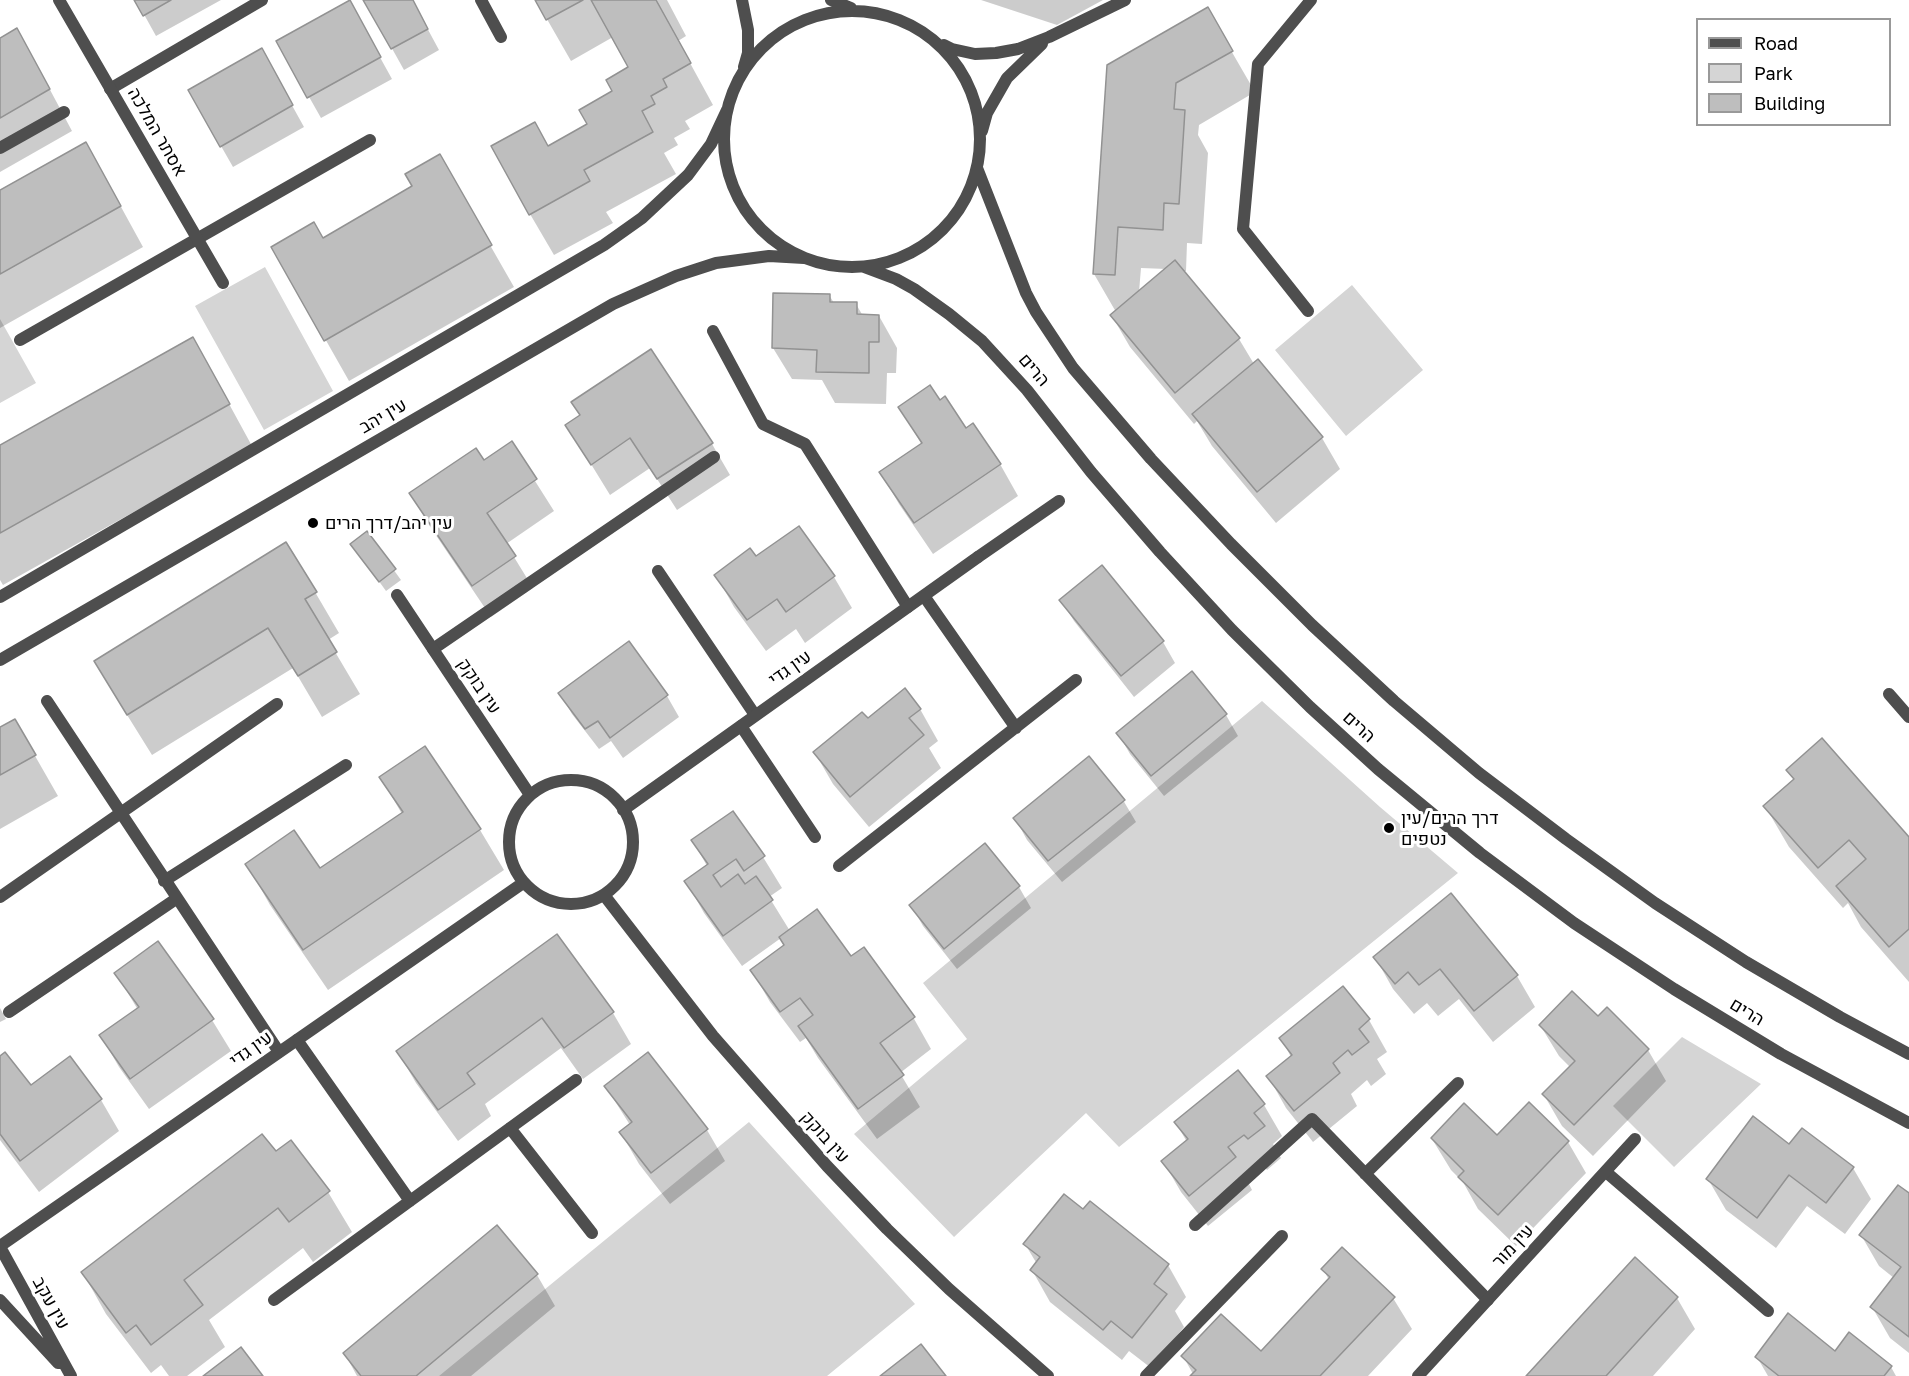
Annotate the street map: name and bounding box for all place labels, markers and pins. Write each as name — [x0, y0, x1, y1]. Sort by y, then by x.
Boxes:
place label: עין יהב/דרך הרים — [325, 512, 453, 534]
marker: עין יהב/דרך הרים — [306, 516, 320, 530]
place label: דרך הרים/עין נטפים — [1401, 807, 1499, 850]
marker: דרך הרים/עין נטפים — [1382, 821, 1396, 835]

